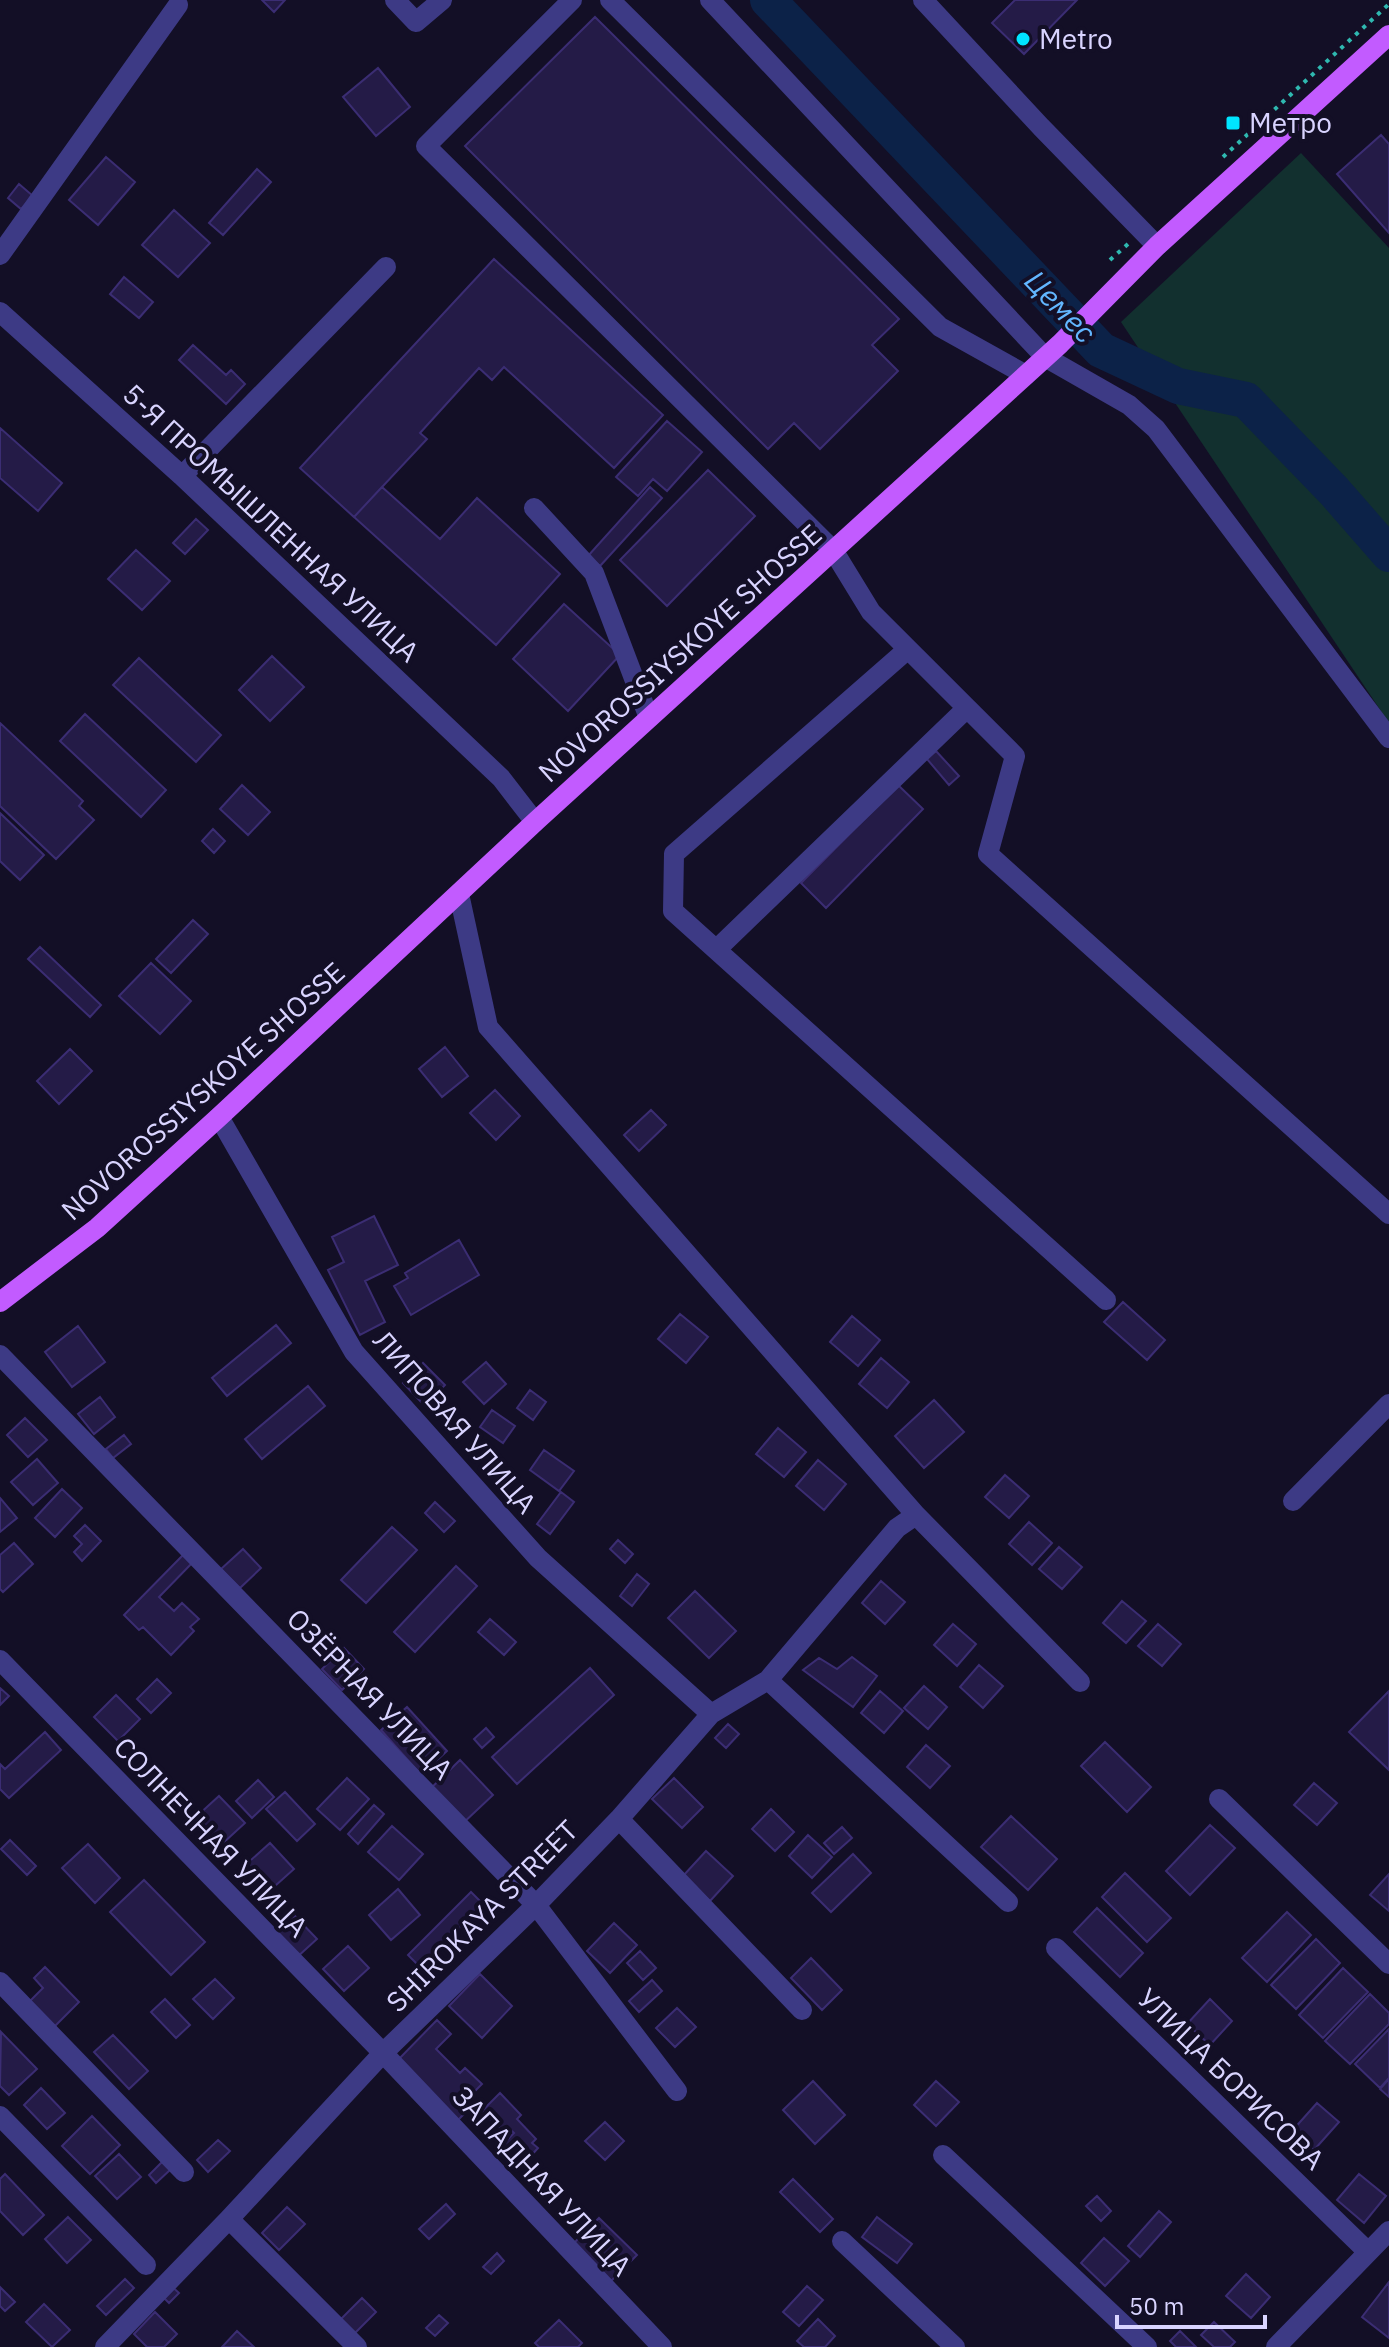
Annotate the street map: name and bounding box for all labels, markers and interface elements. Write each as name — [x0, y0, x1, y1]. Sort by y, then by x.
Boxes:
place label: Metro — [1039, 20, 1113, 57]
marker: Metro — [1014, 30, 1032, 48]
place label: Метро — [1249, 104, 1332, 141]
marker: Метро — [1224, 114, 1242, 132]
water label: Цемес — [1017, 261, 1105, 351]
street label: 5-Я ПРОМЫШЛЕННАЯ УЛИЦА — [115, 375, 427, 670]
street label: NOVOROSSIYSKOYE SHOSSE — [530, 515, 829, 790]
street label: NOVOROSSIYSKOYE SHOSSE — [53, 953, 352, 1228]
street label: ЛИПОВАЯ УЛИЦА — [366, 1322, 545, 1521]
street label: ОЗЁРНАЯ УЛИЦА — [279, 1600, 462, 1787]
street label: СОЛНЕЧНАЯ УЛИЦА — [106, 1729, 317, 1945]
street label: SHIROKAYA STREET — [378, 1812, 586, 2020]
street label: УЛИЦА БОРИСОВА — [1130, 1980, 1333, 2178]
street label: ЗАПАДНАЯ УЛИЦА — [445, 2078, 640, 2284]
scale bar — [1117, 2279, 1265, 2329]
text: 50 m — [1129, 2290, 1184, 2322]

